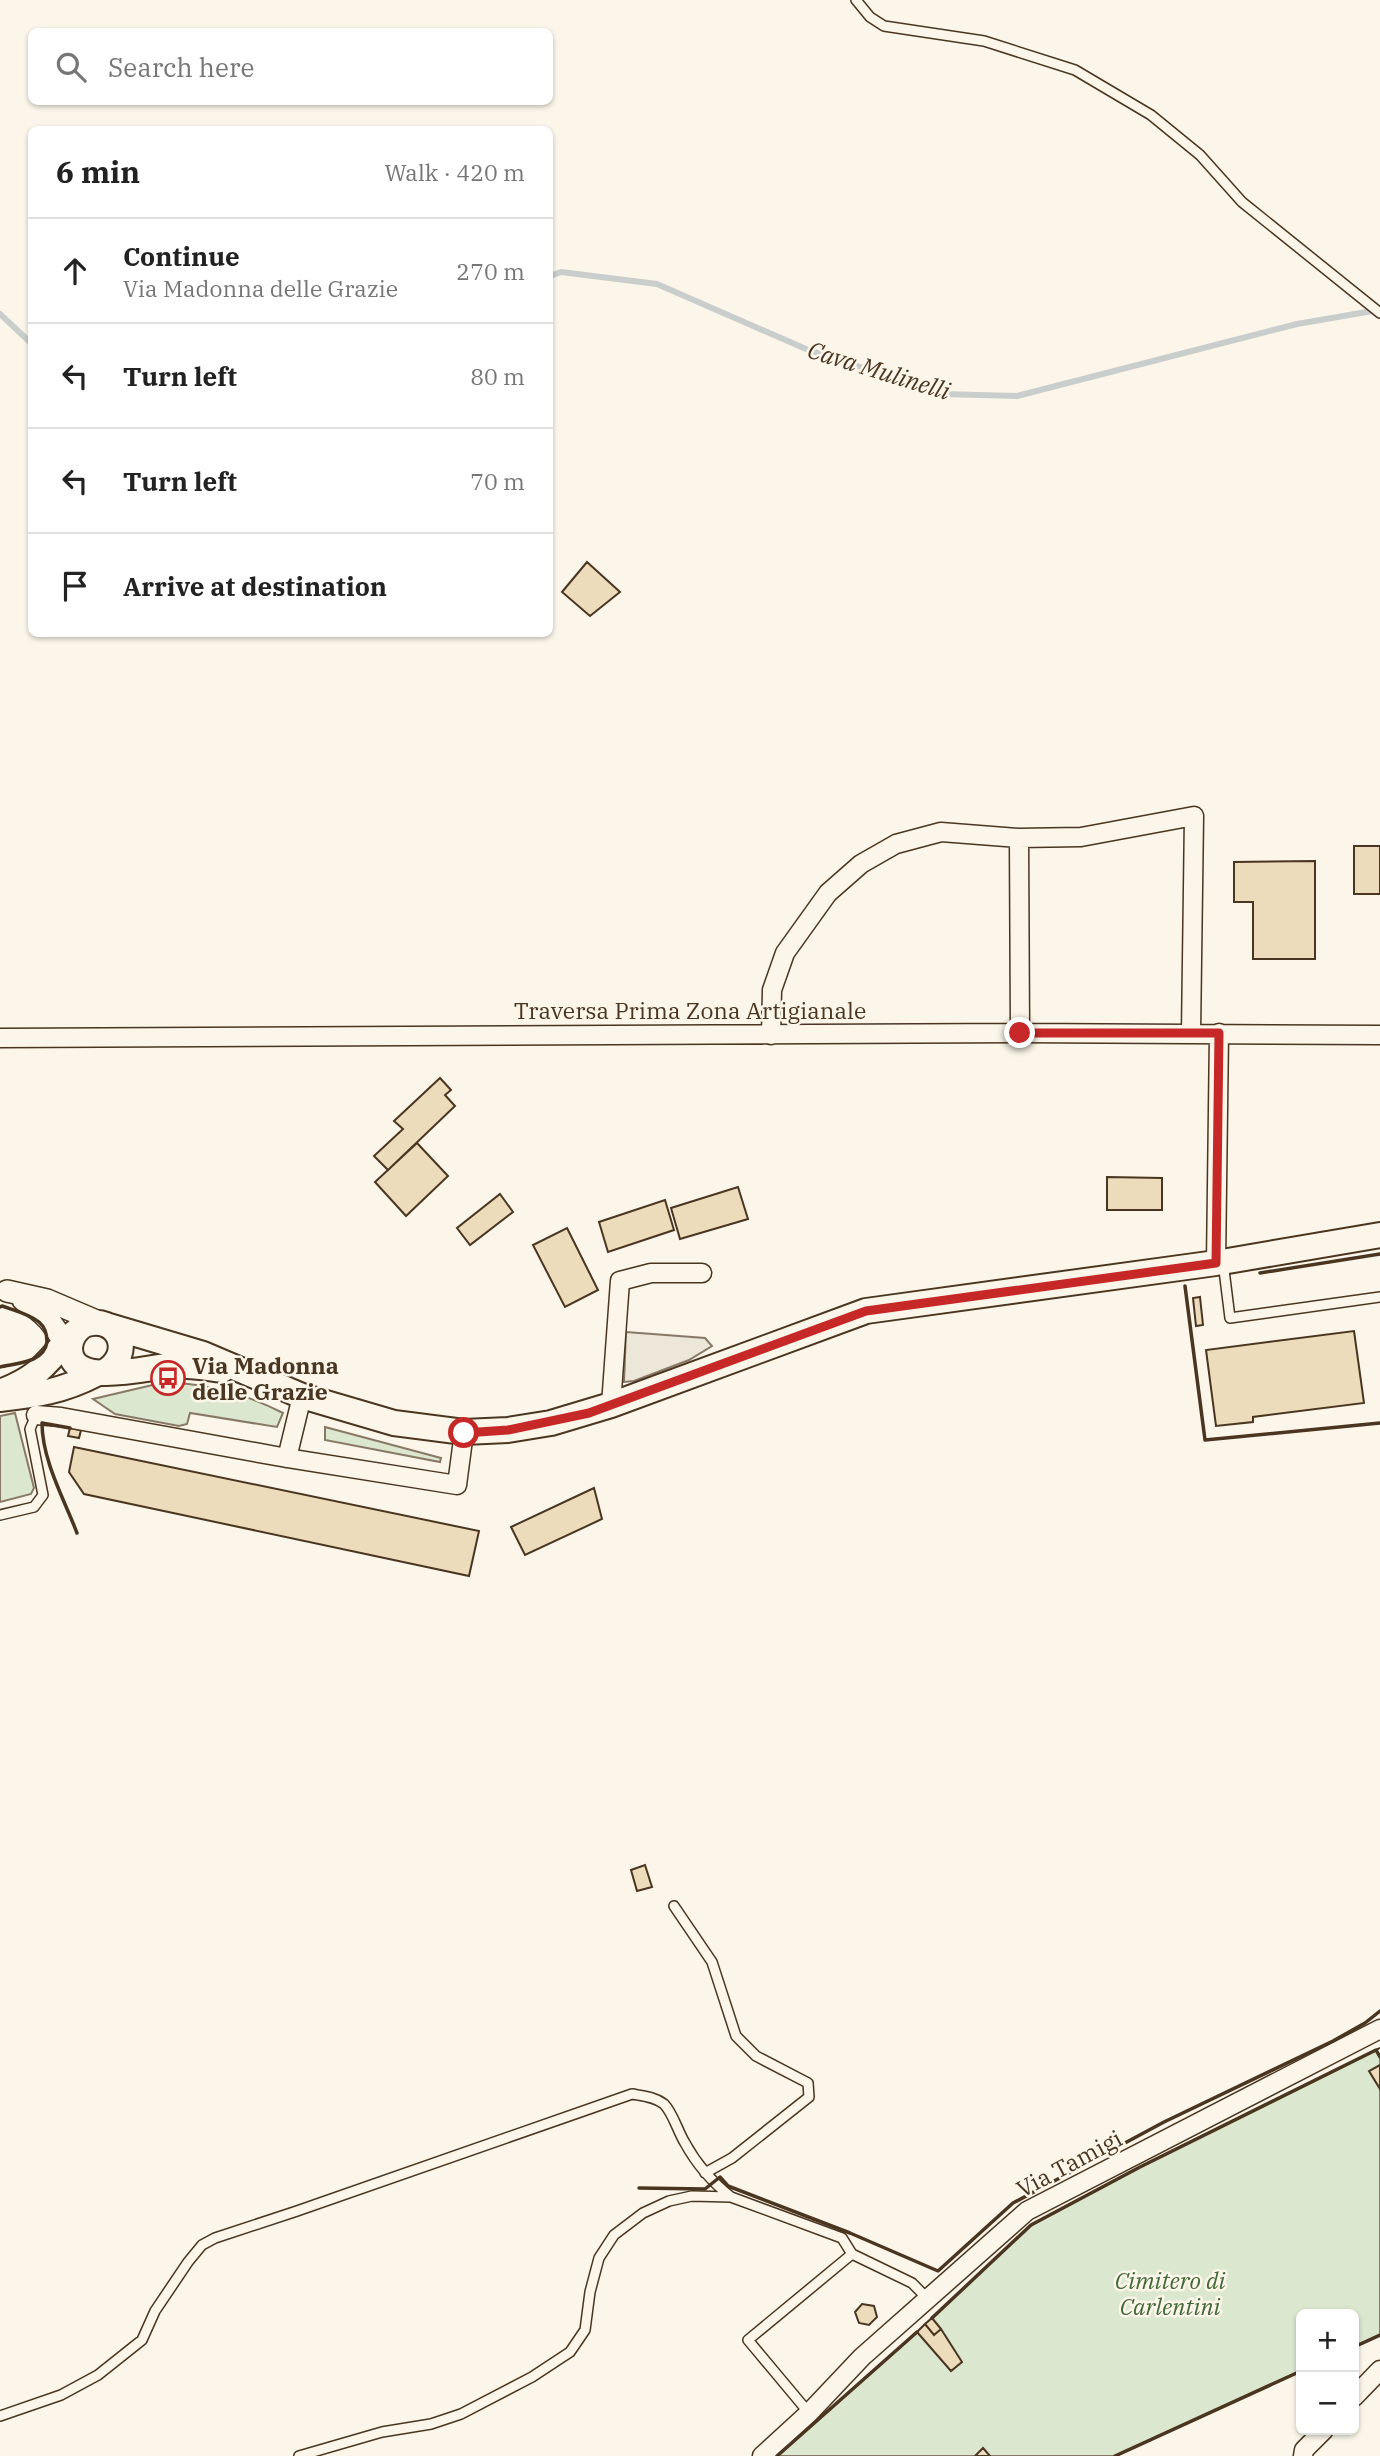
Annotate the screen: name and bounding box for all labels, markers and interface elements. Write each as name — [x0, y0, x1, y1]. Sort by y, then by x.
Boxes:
search box — [28, 28, 553, 105]
icon: search — [52, 48, 90, 86]
text: Search here — [108, 50, 254, 84]
text: 6 min — [56, 152, 140, 191]
text: Walk · 420 m — [384, 157, 525, 187]
text: Continue — [123, 239, 240, 273]
icon: ahead — [56, 252, 94, 290]
text: 270 m — [456, 256, 525, 286]
text: Via Madonna delle Grazie — [123, 273, 398, 303]
water label: Cava Mulinelli — [804, 333, 955, 407]
icon: left — [56, 357, 94, 395]
text: Turn left — [123, 359, 237, 393]
text: 80 m — [470, 361, 525, 391]
icon: left — [56, 462, 94, 500]
text: Turn left — [123, 464, 237, 498]
text: 70 m — [470, 466, 525, 496]
icon: arrive — [56, 567, 94, 605]
text: Arrive at destination — [123, 569, 387, 603]
street label: Traversa Prima Zona Artigianale — [514, 995, 866, 1025]
route end — [1004, 1017, 1035, 1048]
place label: Via Madonna delle Grazie — [192, 1350, 339, 1406]
bus stop icon: Via Madonna delle Grazie — [149, 1359, 187, 1397]
route start — [448, 1417, 479, 1448]
street label: Via Tamigi — [1011, 2123, 1127, 2203]
park label: Cimitero di Carlentini — [1115, 2265, 1225, 2321]
map controls — [1296, 2309, 1359, 2435]
button: + — [1296, 2309, 1359, 2372]
button: − — [1296, 2372, 1359, 2435]

